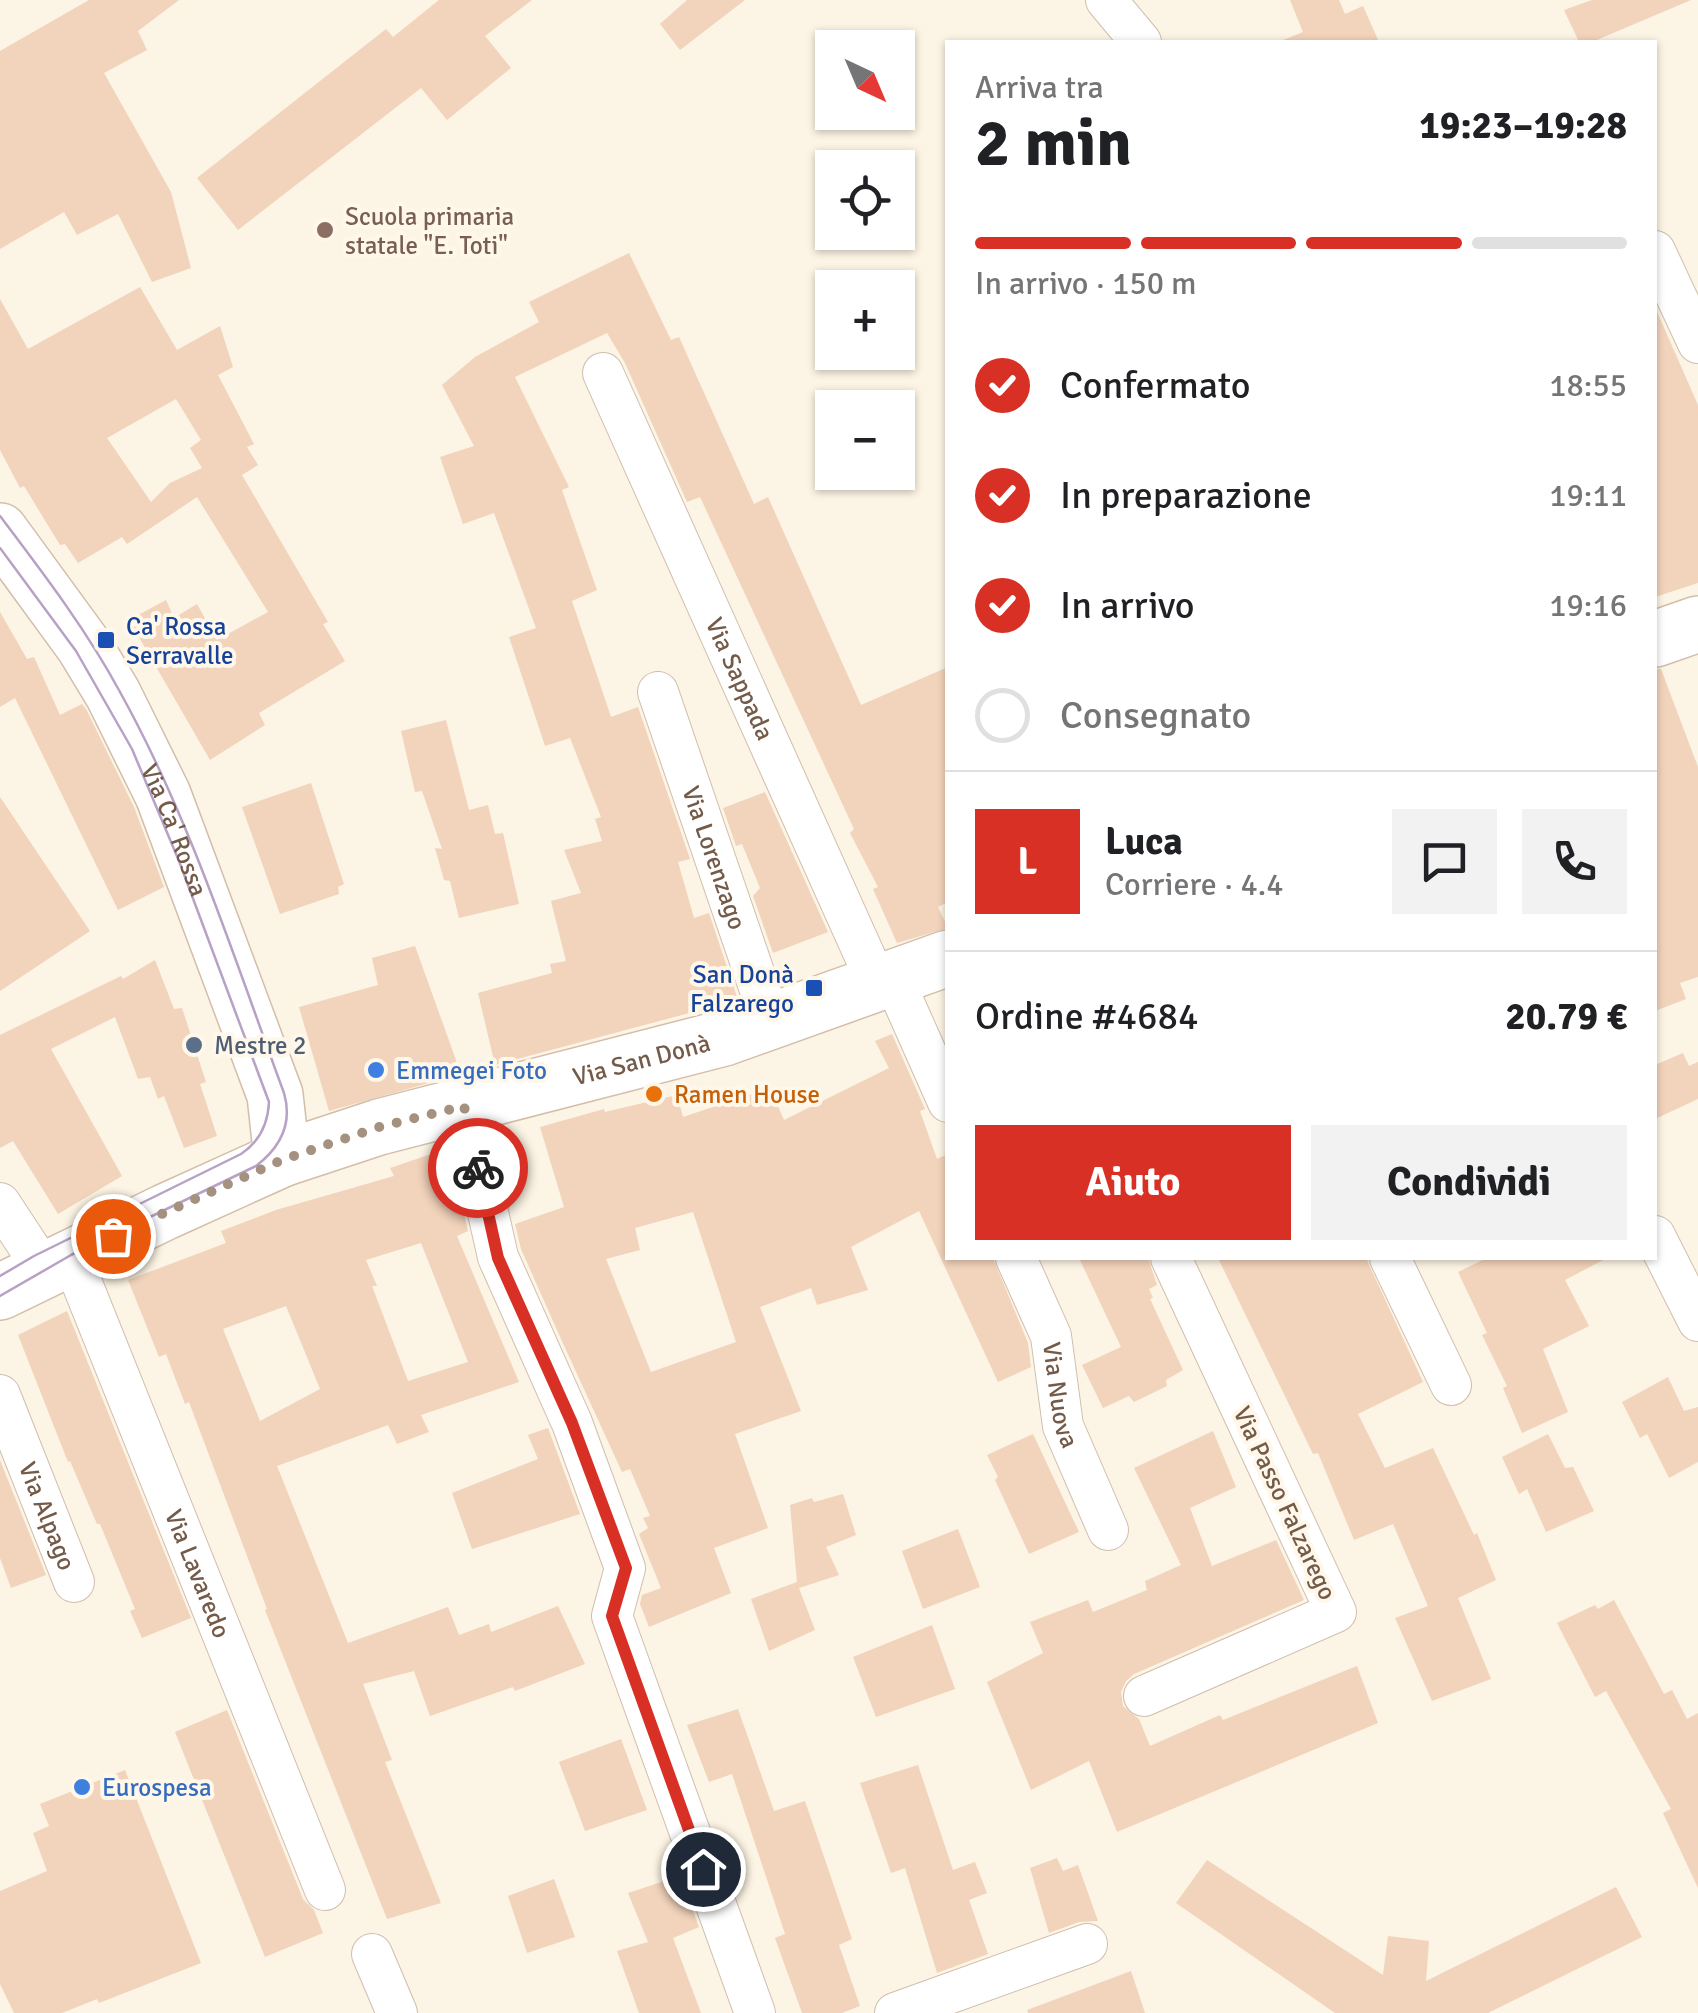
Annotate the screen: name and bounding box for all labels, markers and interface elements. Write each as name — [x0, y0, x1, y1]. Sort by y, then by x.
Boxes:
north arrow — [815, 30, 915, 130]
map controls — [815, 30, 915, 490]
text: Arriva tra — [975, 68, 1104, 107]
text: 19:23–19:28 — [1419, 102, 1627, 149]
text: 2 min — [975, 104, 1132, 184]
button: locate — [815, 150, 915, 250]
place label: Scuola primaria statale "E. Toti" — [345, 201, 514, 261]
marker: Scuola primaria statale "E. Toti" — [314, 219, 336, 241]
text: In arrivo · 150 m — [975, 264, 1197, 303]
button: + — [815, 270, 915, 370]
icon: check — [975, 358, 1030, 413]
text: Confermato — [1060, 362, 1250, 409]
text: 18:55 — [1549, 366, 1627, 405]
button: − — [815, 390, 915, 490]
icon: check — [975, 468, 1030, 523]
text: In preparazione — [1060, 472, 1312, 519]
text: 19:11 — [1549, 476, 1627, 515]
icon: check — [975, 578, 1030, 633]
text: In arrivo — [1060, 582, 1195, 629]
text: 19:16 — [1549, 586, 1627, 625]
place label: Ca' Rossa Serravalle — [126, 611, 234, 671]
street label: Via Sappada — [699, 612, 781, 745]
marker: Ca' Rossa Serravalle — [95, 629, 117, 651]
text: Consegnato — [1060, 692, 1251, 739]
street label: Via Ca' Rossa — [134, 758, 215, 900]
street label: Via Lorenzago — [676, 782, 754, 933]
button: chat — [1392, 809, 1497, 914]
button: phone — [1522, 809, 1627, 914]
text: Luca — [1105, 818, 1183, 865]
text: L — [1018, 838, 1037, 885]
text: Corriere · 4.4 — [1105, 865, 1284, 904]
place label: San Donà Falzarego — [690, 959, 794, 1019]
marker: San Donà Falzarego — [803, 977, 825, 999]
text: Ordine #4684 — [975, 993, 1199, 1040]
text: 20.79 € — [1505, 993, 1627, 1040]
street label: Via San Donà — [569, 1027, 713, 1092]
place label: Mestre 2 — [214, 1030, 307, 1061]
marker: Mestre 2 — [183, 1034, 205, 1056]
place label: Emmegei Foto — [396, 1055, 547, 1086]
marker: Emmegei Foto — [365, 1059, 387, 1081]
place label: Ramen House — [674, 1079, 820, 1110]
marker: Ramen House — [643, 1083, 665, 1105]
courier — [428, 1118, 528, 1218]
button: Aiuto — [975, 1125, 1291, 1240]
button: Condividi — [1311, 1125, 1627, 1240]
icon: bike — [451, 1141, 506, 1196]
pin — [71, 1194, 156, 1279]
icon: bag — [86, 1209, 141, 1264]
street label: Via Nuova — [1036, 1340, 1086, 1452]
street label: Via Passo Falzarego — [1227, 1401, 1343, 1605]
street label: Via Alpago — [12, 1457, 83, 1574]
street label: Via Lavaredo — [159, 1505, 238, 1642]
place label: Eurospesa — [102, 1772, 212, 1803]
marker: Eurospesa — [71, 1776, 93, 1798]
pin — [661, 1827, 746, 1912]
icon: home — [676, 1842, 731, 1897]

